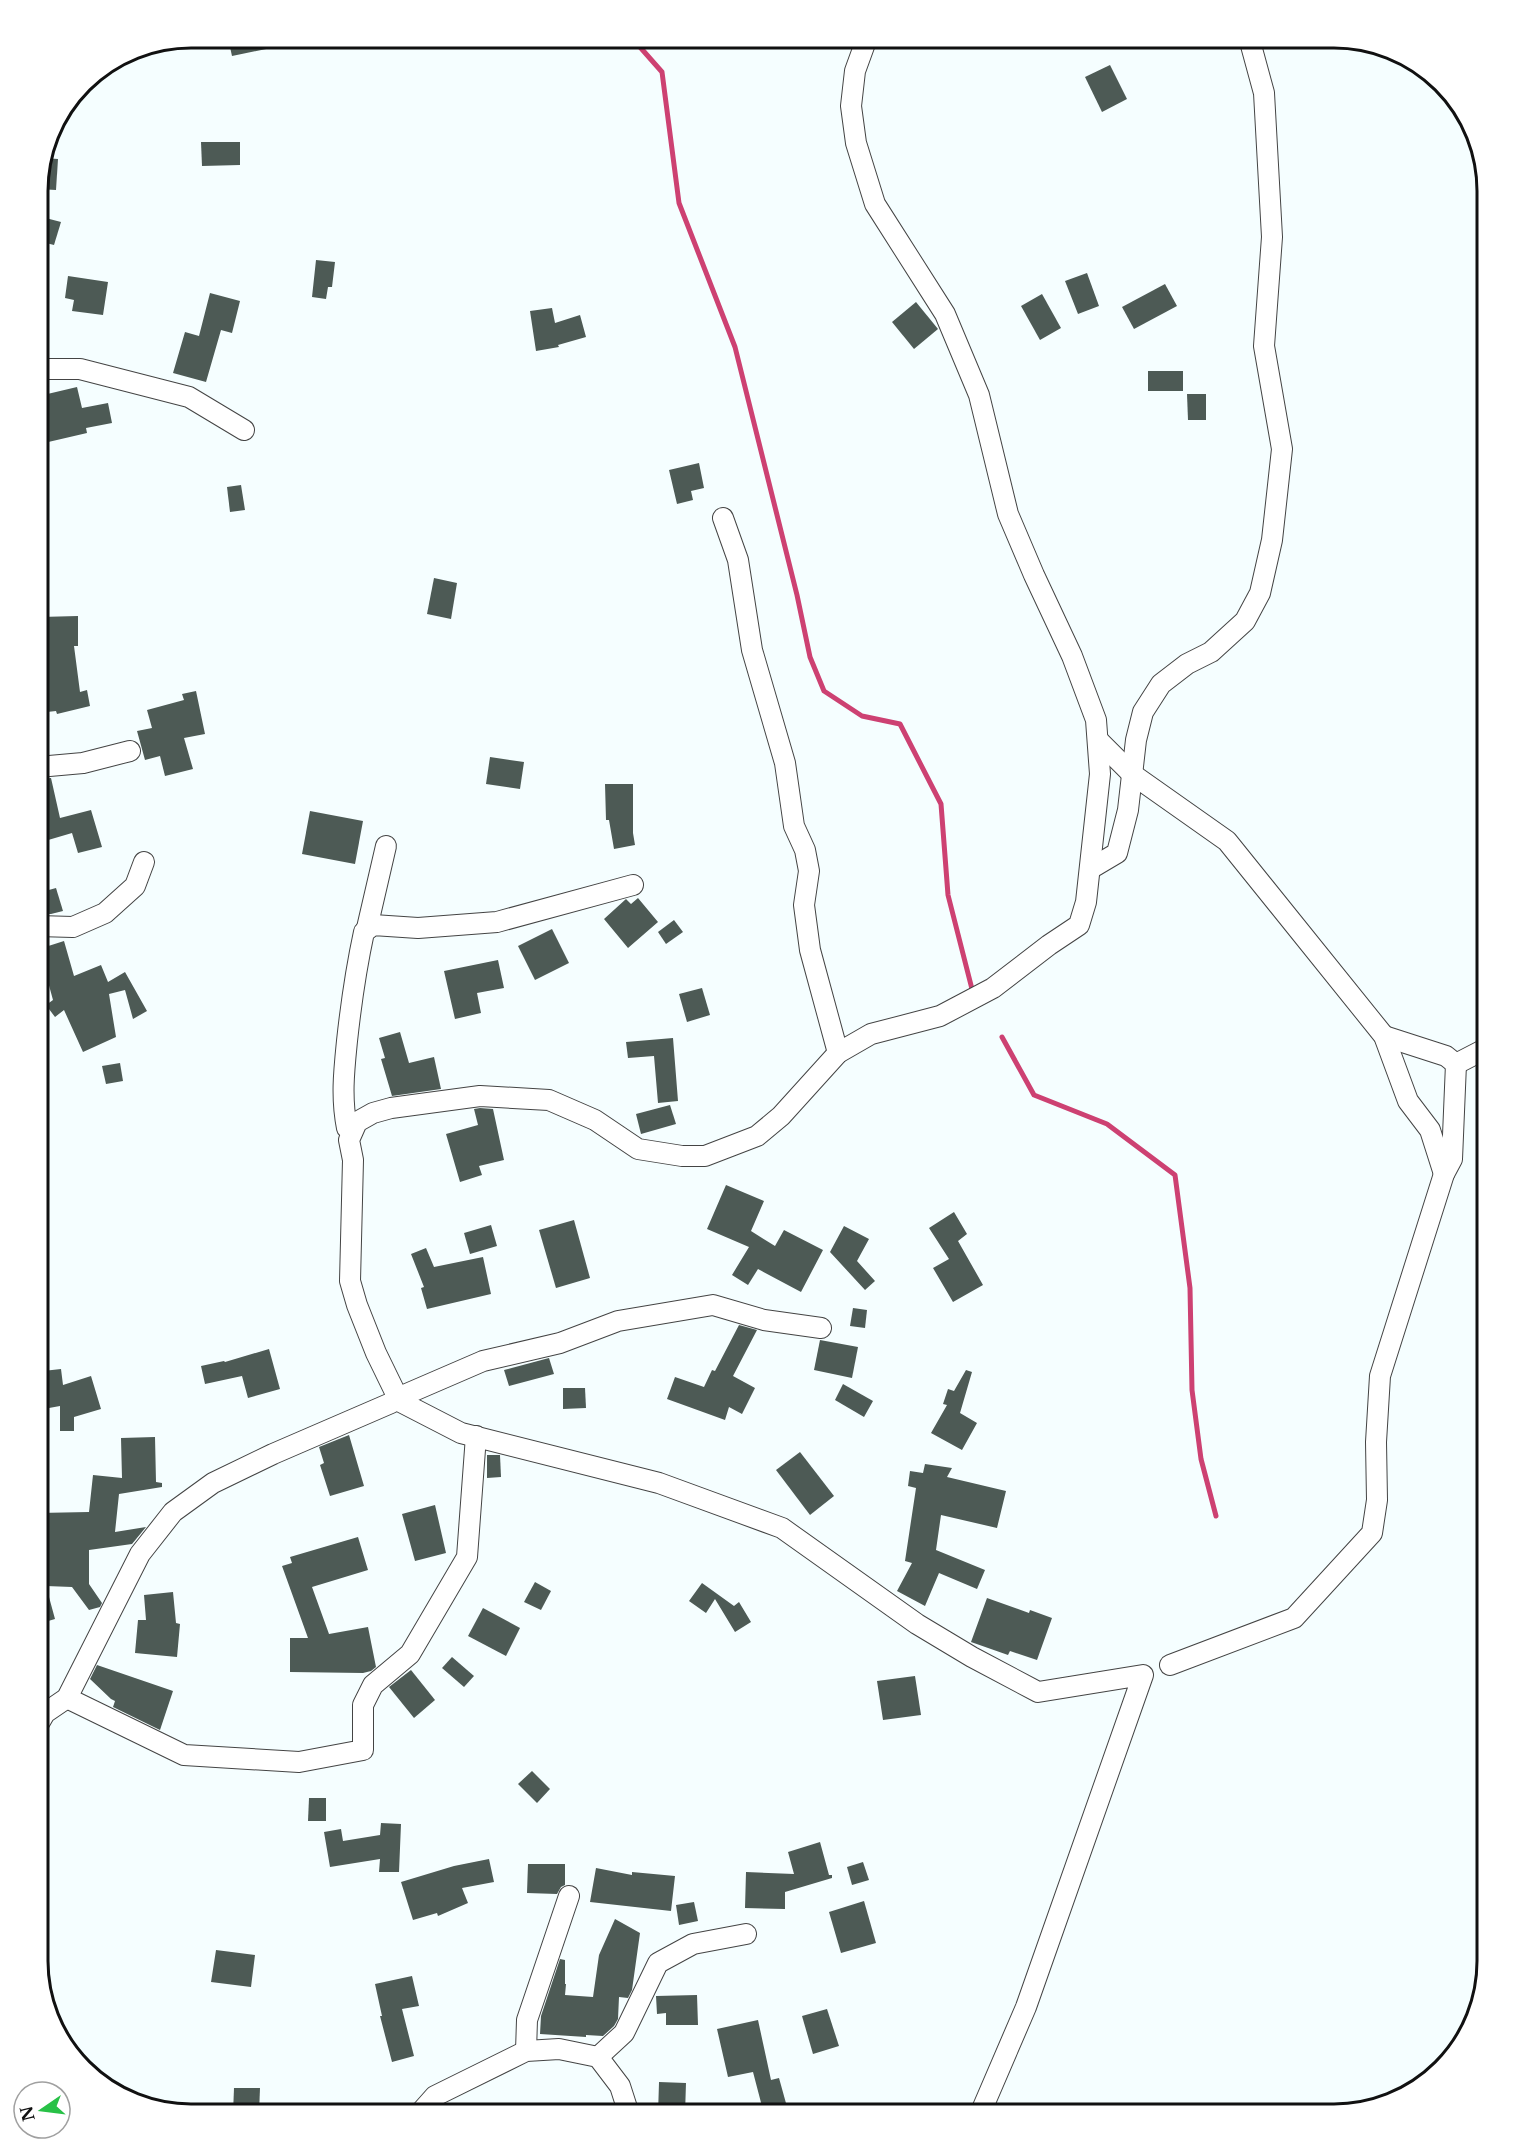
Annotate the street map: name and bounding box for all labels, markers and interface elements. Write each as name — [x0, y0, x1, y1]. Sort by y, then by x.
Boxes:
north arrow — [12, 2080, 72, 2140]
text: N — [16, 2104, 39, 2123]

